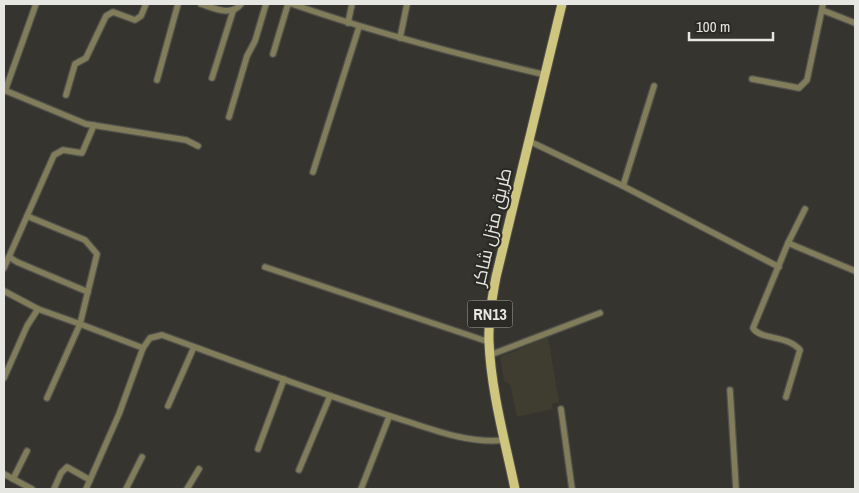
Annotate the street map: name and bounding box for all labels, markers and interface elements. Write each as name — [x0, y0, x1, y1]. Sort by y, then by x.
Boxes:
scale bar — [689, 10, 773, 42]
text: 100 m — [696, 16, 730, 37]
street label: طريق منزل شاكر — [466, 165, 517, 289]
road number: RN13 — [468, 300, 512, 328]

